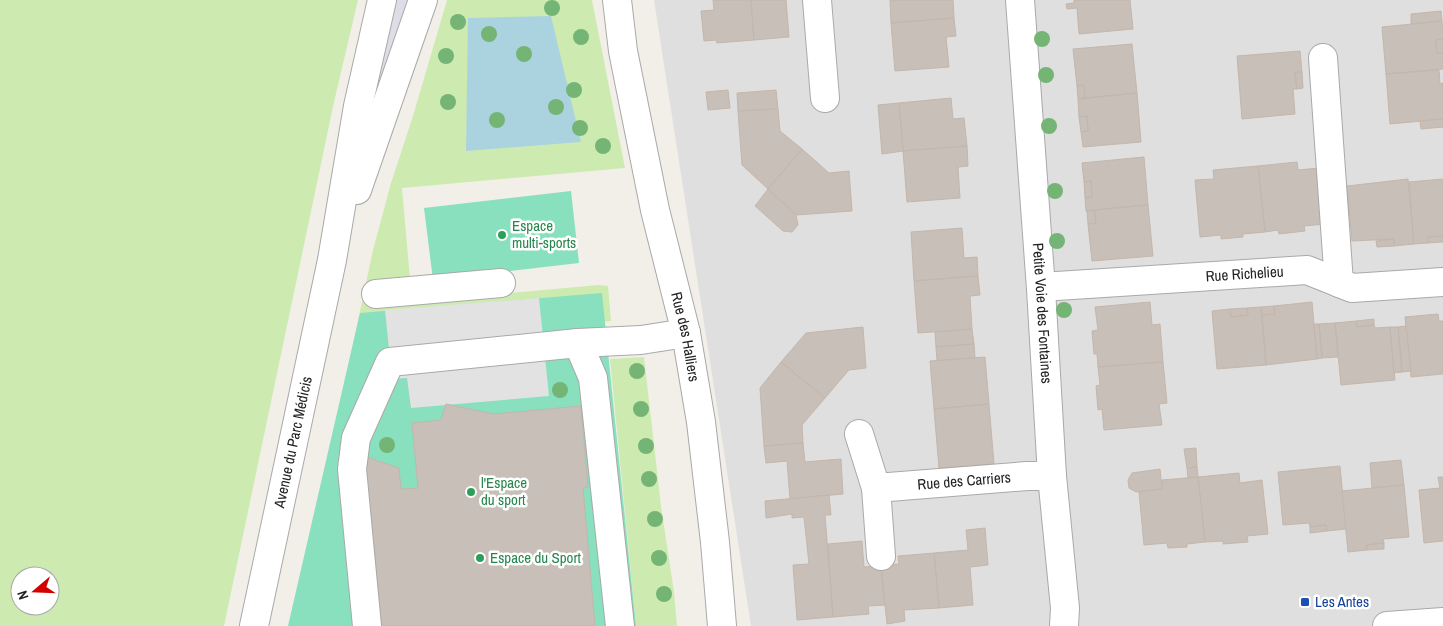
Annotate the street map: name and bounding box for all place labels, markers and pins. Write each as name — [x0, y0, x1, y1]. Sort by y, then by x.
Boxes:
place label: Espace multi-sports — [512, 215, 576, 253]
marker: Espace multi-sports — [496, 229, 508, 241]
place label: l'Espace du sport — [481, 472, 527, 510]
marker: l'Espace du sport — [465, 486, 477, 498]
place label: Espace du Sport — [490, 547, 582, 568]
marker: Espace du Sport — [474, 552, 486, 564]
place label: Les Antes — [1315, 591, 1369, 612]
marker: Les Antes — [1299, 596, 1311, 608]

